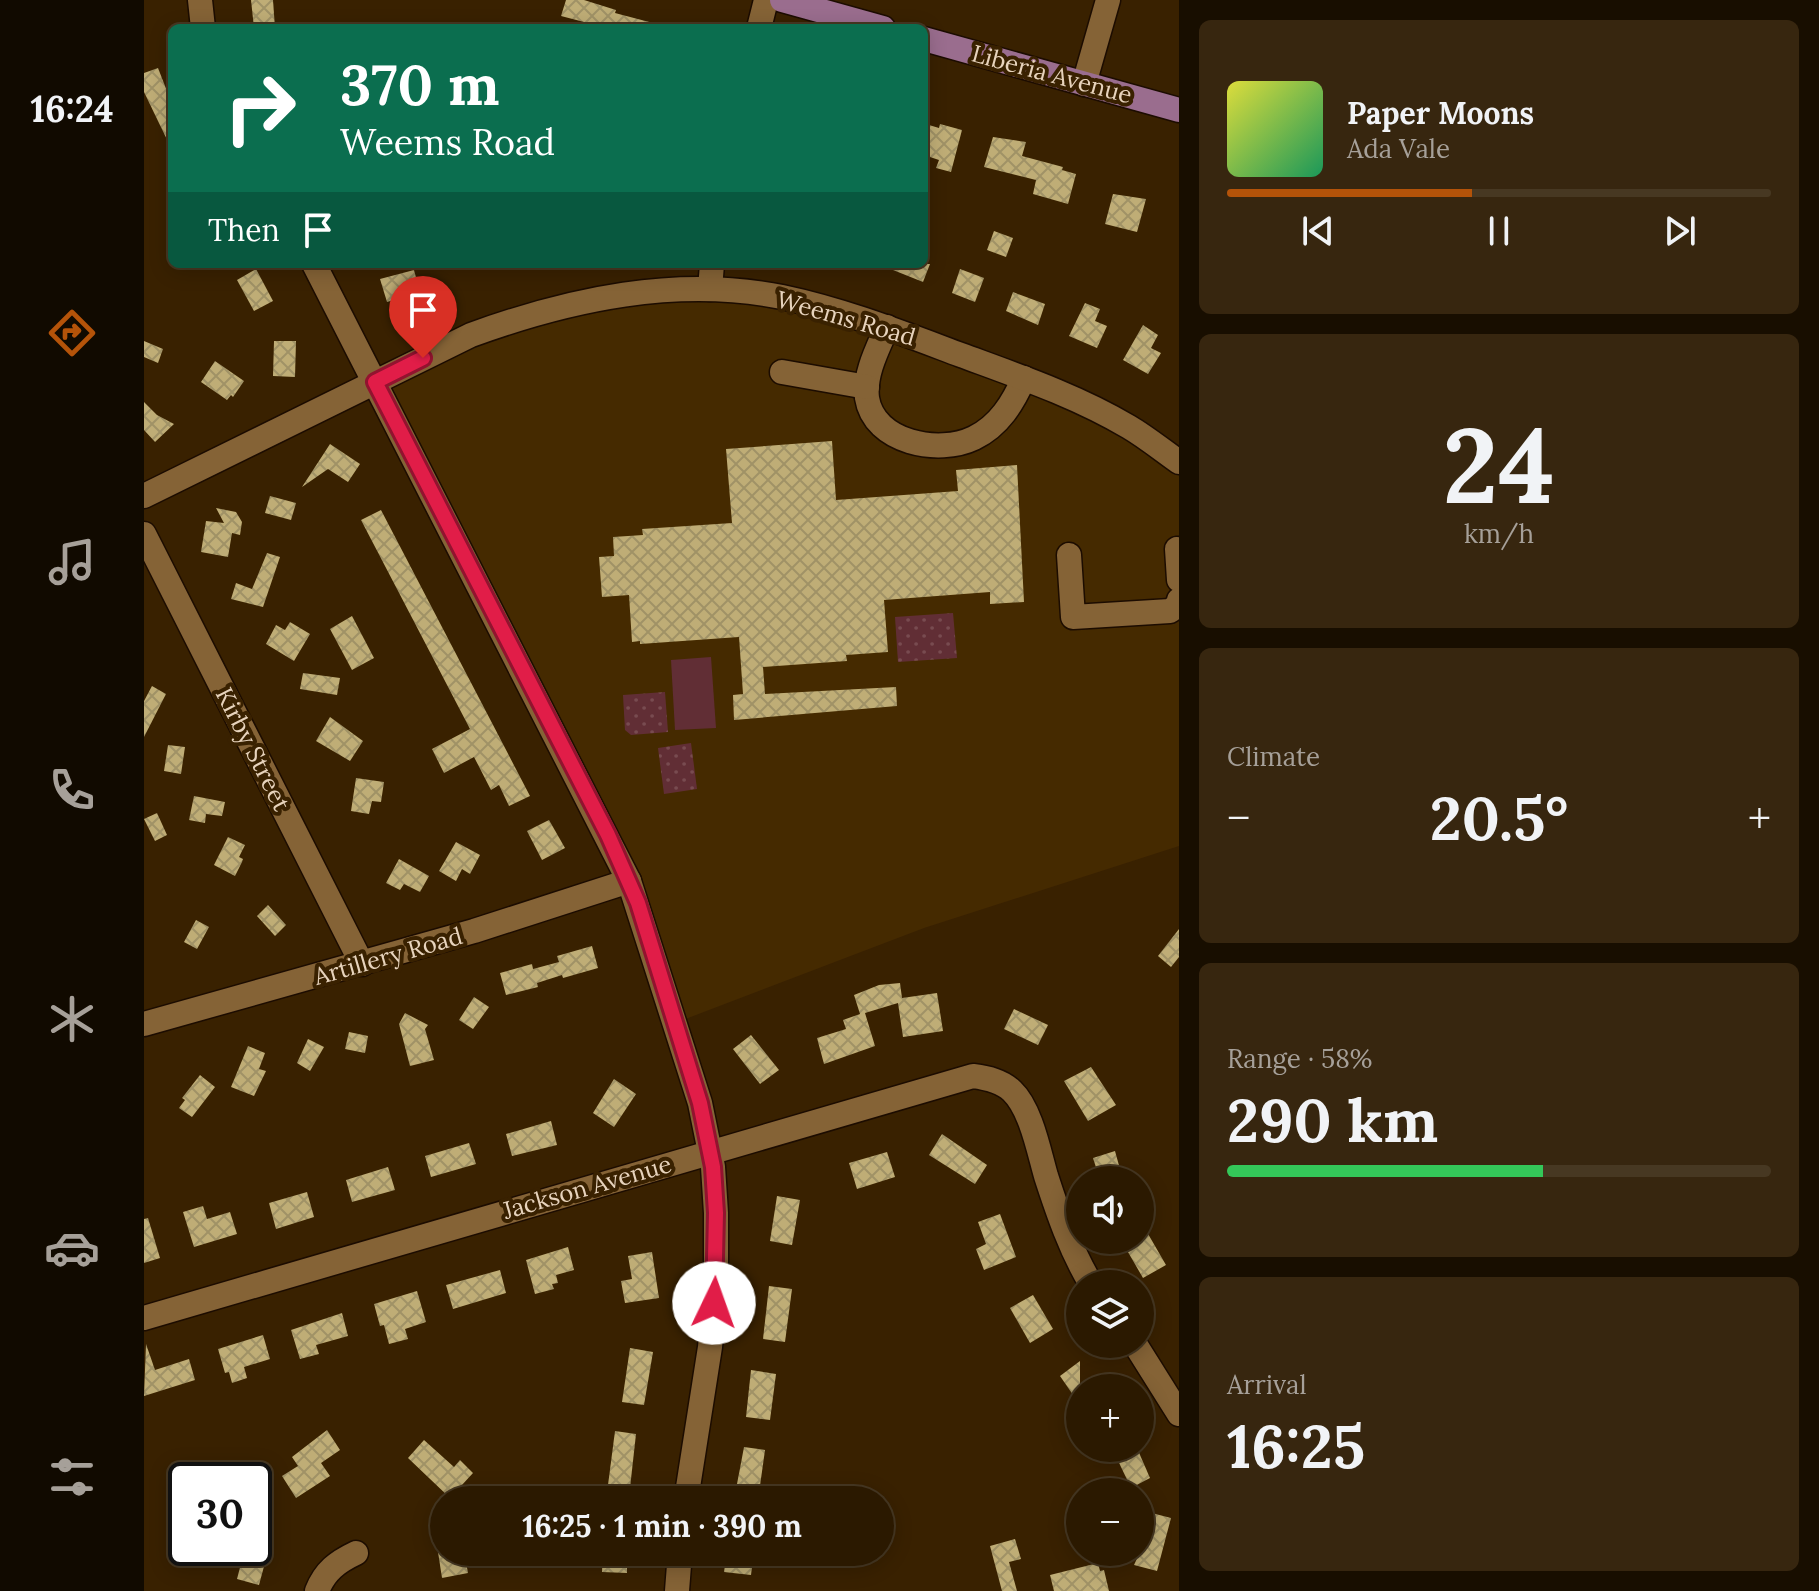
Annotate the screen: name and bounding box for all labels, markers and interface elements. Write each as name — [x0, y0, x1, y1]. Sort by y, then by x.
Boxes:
street label: Liberia Avenue — [968, 38, 1136, 110]
text: 370 m — [340, 49, 500, 120]
icon: right — [208, 56, 312, 160]
text: 16:24 — [30, 86, 114, 132]
text: Paper Moons — [1347, 94, 1534, 132]
text: Weems Road — [340, 119, 555, 165]
text: Ada Vale — [1347, 132, 1450, 165]
icon: arrive — [296, 208, 340, 252]
icon: previous — [1296, 209, 1340, 253]
icon: pause — [1477, 209, 1521, 253]
icon: next — [1658, 209, 1702, 253]
text: Then — [208, 211, 280, 249]
pin — [389, 276, 457, 358]
street label: Weems Road — [773, 283, 919, 353]
icon: arrive — [401, 288, 445, 332]
icon: directions — [44, 305, 100, 361]
text: 24 — [1443, 398, 1555, 531]
text: km/h — [1464, 517, 1534, 550]
icon: music — [44, 534, 100, 590]
street label: Kirby Street — [209, 682, 298, 816]
text: Climate — [1227, 740, 1320, 773]
icon: phone — [44, 762, 100, 818]
text: 20.5° — [1430, 780, 1568, 856]
text: − — [1227, 790, 1250, 846]
text: + — [1748, 790, 1771, 846]
street label: Artillery Road — [309, 920, 466, 992]
icon: climate — [44, 991, 100, 1047]
text: Range · 58% — [1227, 1042, 1372, 1075]
text: 290 km — [1227, 1082, 1438, 1158]
street label: Jackson Avenue — [498, 1148, 675, 1226]
map controls — [1066, 1166, 1154, 1566]
button: sound — [1066, 1166, 1154, 1254]
icon: car — [44, 1220, 100, 1276]
position arrow — [672, 1261, 756, 1345]
button: layers — [1066, 1270, 1154, 1358]
text: Arrival — [1227, 1368, 1306, 1401]
button: + — [1066, 1374, 1154, 1462]
text: 16:25 — [1227, 1408, 1365, 1484]
icon: filters — [44, 1449, 100, 1505]
speed limit sign: 30 — [168, 1462, 272, 1566]
button: − — [1066, 1478, 1154, 1566]
text: 16:25 · 1 min · 390 m — [522, 1507, 802, 1545]

